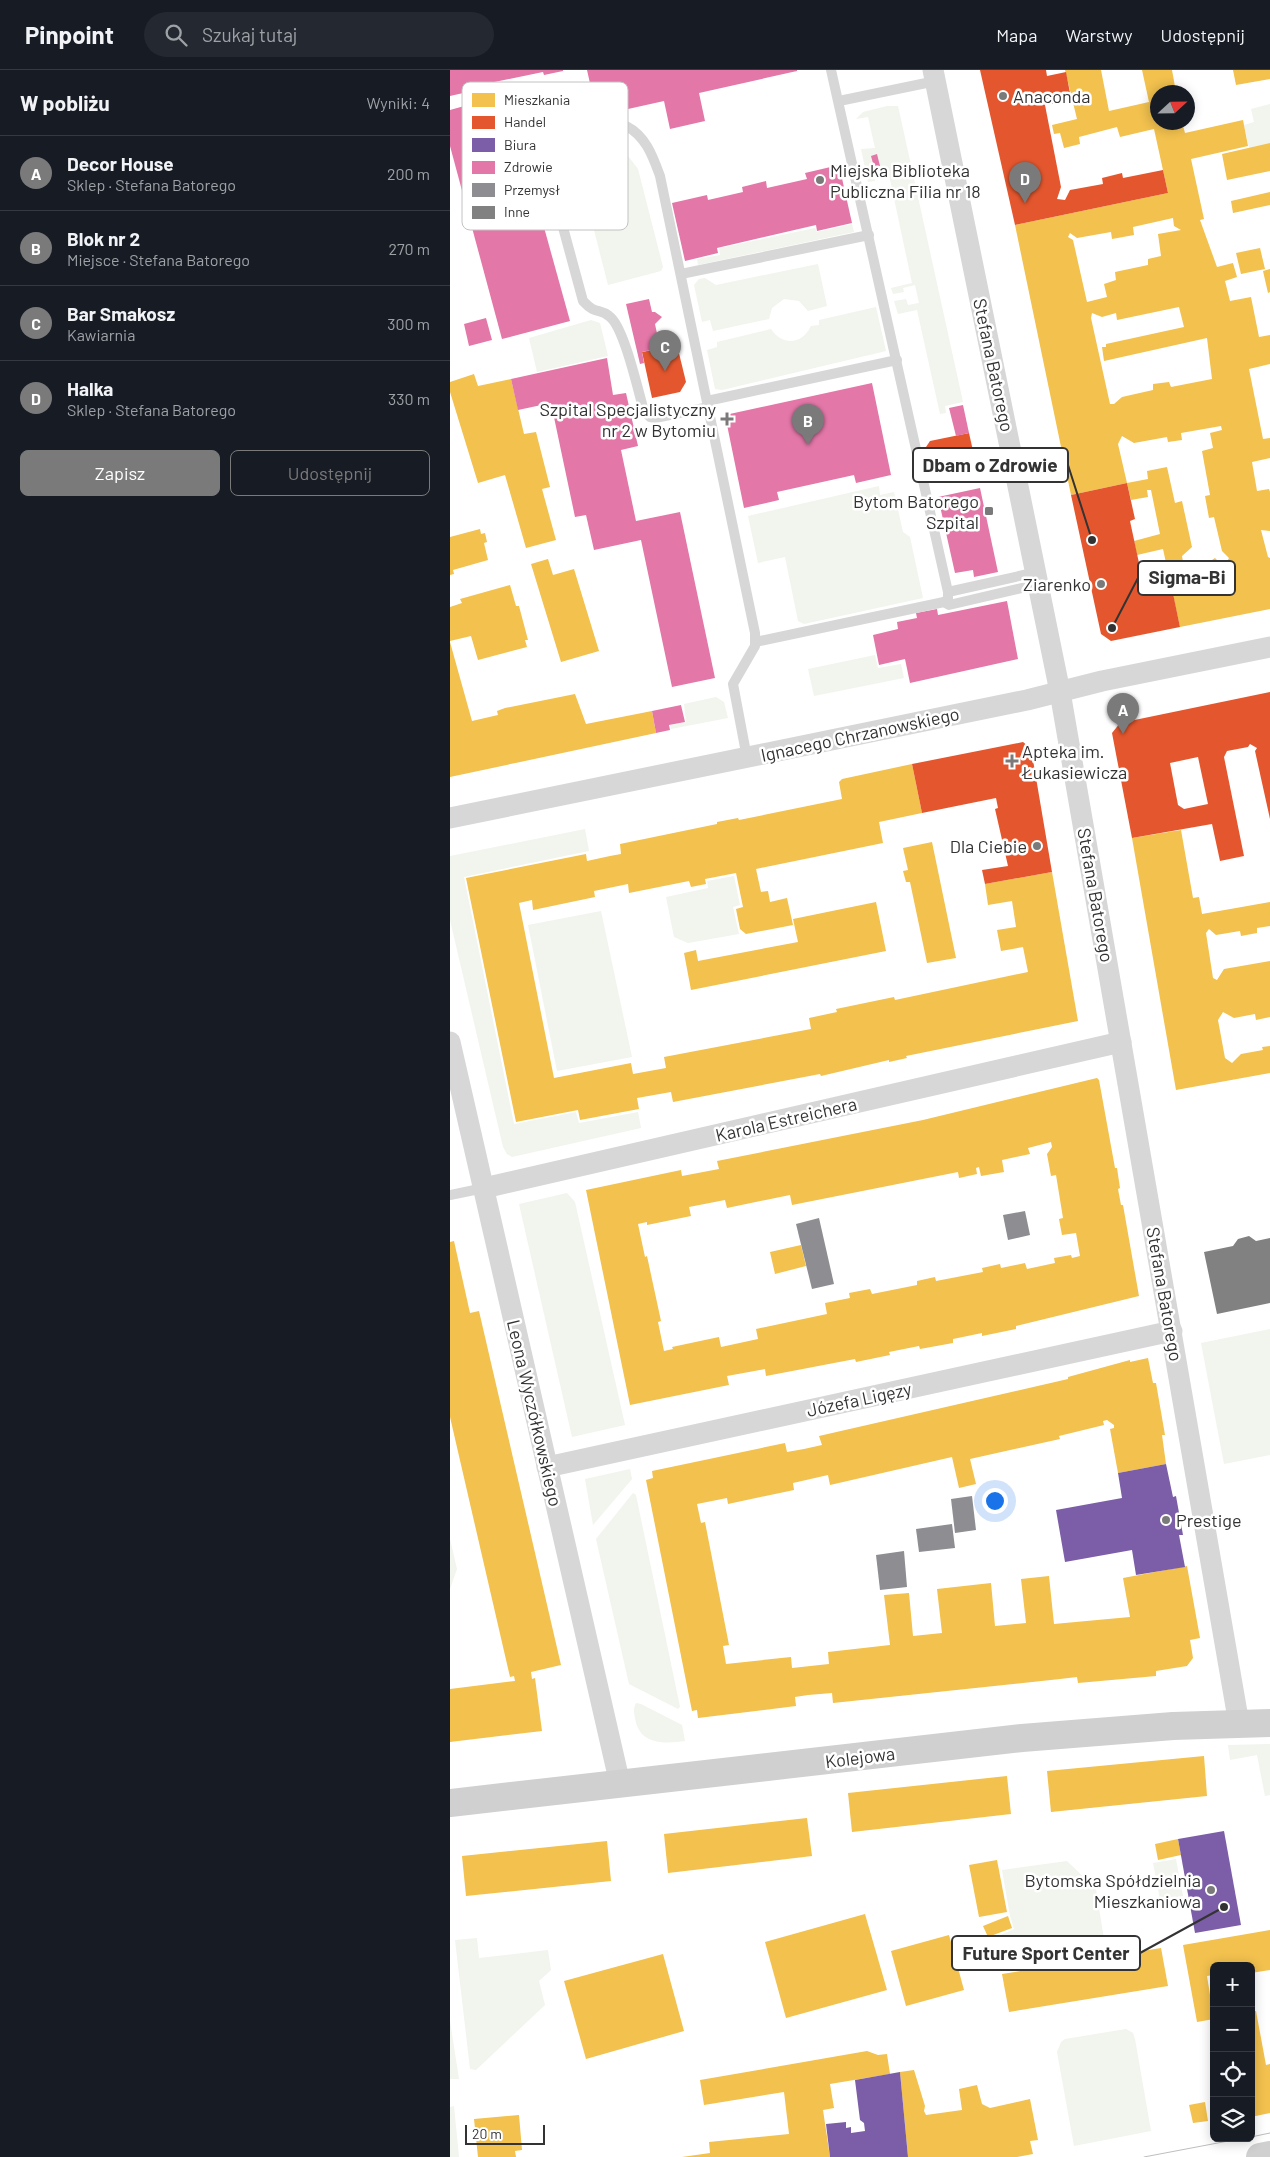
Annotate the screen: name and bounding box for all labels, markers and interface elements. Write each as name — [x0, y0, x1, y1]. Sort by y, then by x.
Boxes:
search box — [144, 12, 494, 57]
text: Pinpoint — [25, 20, 114, 49]
icon: search — [162, 21, 190, 49]
text: Szukaj tutaj — [202, 23, 298, 46]
text: Mapa — [996, 24, 1037, 46]
text: Warstwy — [1065, 24, 1133, 46]
text: Udostępnij — [1161, 24, 1245, 46]
legend — [462, 82, 628, 230]
place label: Anaconda — [1013, 85, 1091, 107]
north arrow — [1150, 85, 1195, 130]
text: W pobliżu — [20, 90, 110, 115]
marker: Anaconda — [997, 90, 1009, 102]
text: Mieszkania — [504, 91, 570, 108]
text: Wyniki: 4 — [366, 93, 430, 112]
text: Handel — [504, 113, 546, 130]
text: Biura — [504, 136, 536, 153]
text: Decor House — [67, 152, 174, 175]
text: Zdrowie — [504, 158, 553, 175]
place label: Miejska Biblioteka Publiczna Filia nr 18 — [830, 159, 981, 202]
pin: D — [1009, 162, 1041, 203]
text: A — [31, 164, 41, 183]
text: 200 m — [387, 164, 430, 183]
marker: Miejska Biblioteka Publiczna Filia nr 18 — [814, 174, 826, 186]
text: Sklep · Stefana Batorego — [67, 175, 236, 194]
text: Przemysł — [504, 181, 560, 198]
text: Inne — [504, 203, 530, 220]
text: Blok nr 2 — [67, 227, 140, 250]
text: B — [31, 239, 41, 258]
text: 270 m — [388, 239, 430, 258]
text: Miejsce · Stefana Batorego — [67, 250, 250, 269]
street label: Stefana Batorego — [969, 296, 1019, 434]
text: Bar Smakosz — [67, 302, 175, 325]
text: C — [31, 314, 41, 333]
text: 300 m — [387, 314, 430, 333]
text: Kawiarnia — [67, 325, 135, 344]
pin: C — [649, 330, 681, 371]
text: Halka — [67, 377, 113, 400]
text: D — [31, 389, 41, 408]
text: 330 m — [388, 389, 430, 408]
place label: Szpital Specjalistyczny nr 2 w Bytomiu — [539, 398, 716, 441]
text: Sklep · Stefana Batorego — [67, 400, 236, 419]
pin: B — [792, 404, 824, 445]
marker: Szpital Specjalistyczny nr 2 w Bytomiu — [720, 412, 734, 426]
callout: Dbam o Zdrowie — [913, 448, 1068, 482]
button: Zapisz — [20, 450, 220, 496]
button: Udostępnij — [230, 450, 430, 496]
text: Dbam o Zdrowie — [922, 453, 1058, 476]
place label: Bytom Batorego Szpital — [853, 490, 979, 533]
marker: Bytom Batorego Szpital — [983, 505, 995, 517]
callout: Sigma-Bi — [1138, 561, 1235, 595]
text: Sigma-Bi — [1148, 565, 1226, 588]
place label: Ziarenko — [1023, 573, 1091, 595]
marker: Ziarenko — [1095, 578, 1107, 590]
pin: A — [1107, 693, 1139, 734]
street label: Ignacego Chrzanowskiego — [759, 702, 961, 766]
place label: Apteka im. Łukasiewicza — [1021, 740, 1127, 783]
marker: Apteka im. Łukasiewicza — [1006, 755, 1018, 767]
street label: Stefana Batorego — [1073, 826, 1119, 964]
place label: Dla Ciebie — [950, 835, 1027, 857]
marker: Dla Ciebie — [1031, 840, 1043, 852]
street label: Karola Estreichera — [713, 1092, 859, 1146]
street label: Stefana Batorego — [1142, 1225, 1188, 1363]
street label: Leona Wyczółkowskiego — [503, 1318, 567, 1508]
street label: Józefa Ligęzy — [805, 1377, 913, 1421]
your location — [982, 1488, 1008, 1514]
place label: Prestige — [1176, 1509, 1242, 1531]
marker: Prestige — [1160, 1514, 1172, 1526]
street label: Kolejowa — [824, 1742, 896, 1772]
place label: Bytomska Spółdzielnia Mieszkaniowa — [1024, 1869, 1201, 1912]
marker: Bytomska Spółdzielnia Mieszkaniowa — [1205, 1884, 1217, 1896]
callout: Future Sport Center — [952, 1936, 1140, 1970]
text: Future Sport Center — [962, 1941, 1130, 1964]
map controls — [1210, 1962, 1255, 2142]
button: + — [1210, 1962, 1255, 2007]
button: − — [1210, 2007, 1255, 2052]
button: locate — [1210, 2052, 1255, 2097]
button: layers — [1210, 2097, 1255, 2142]
scale bar — [465, 2122, 545, 2145]
text: 20 m — [472, 2125, 502, 2142]

